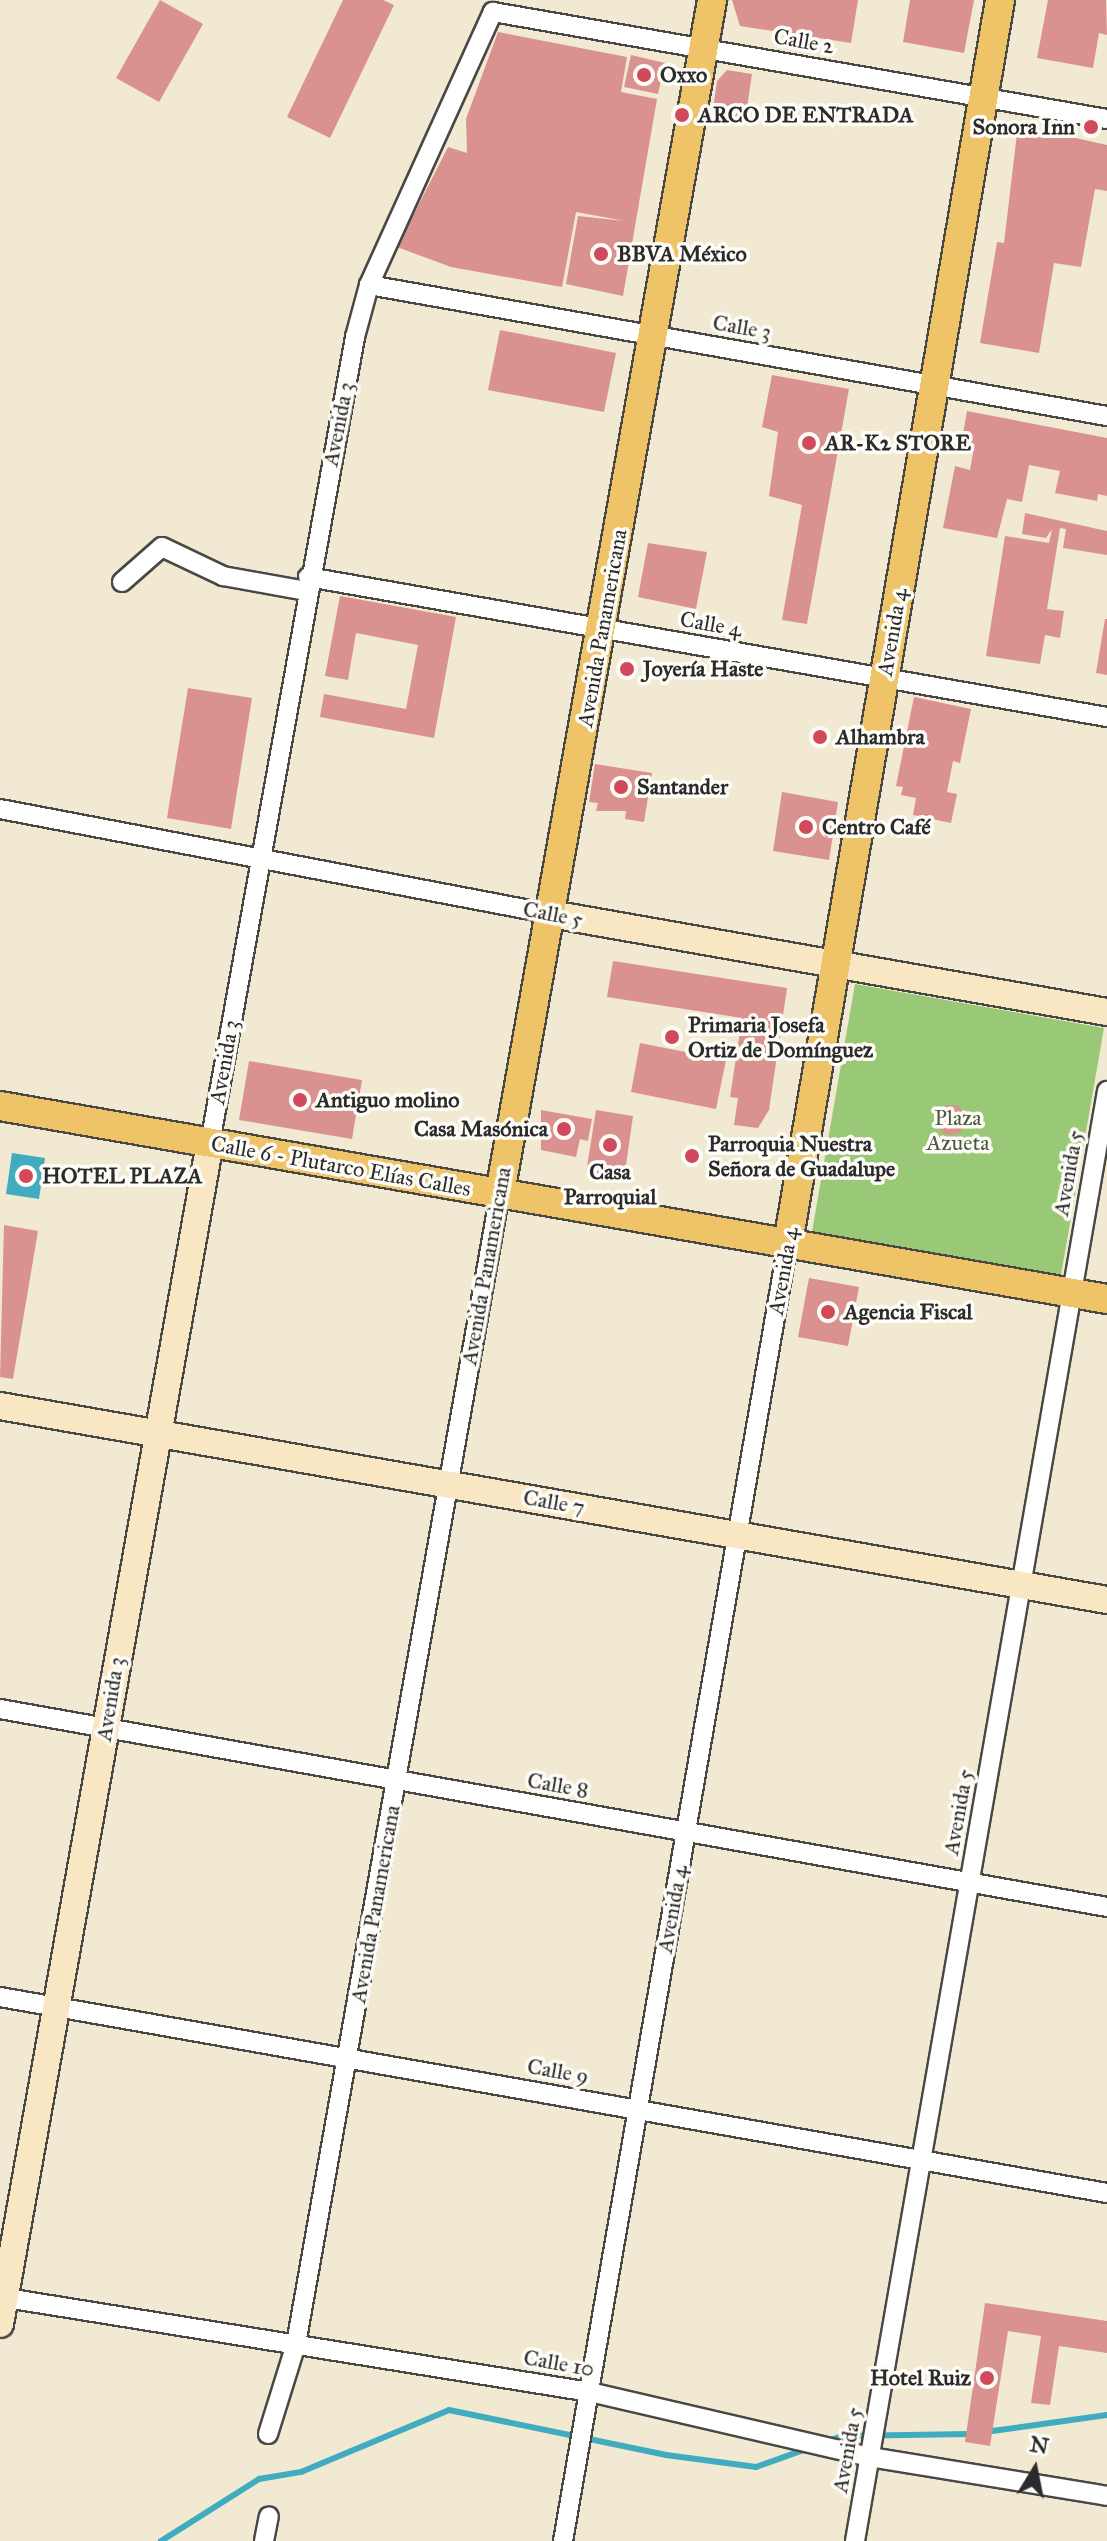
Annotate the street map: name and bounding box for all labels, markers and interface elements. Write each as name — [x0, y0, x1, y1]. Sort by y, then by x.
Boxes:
street label: Calle 2 — [772, 23, 836, 59]
place label: Oxxo — [660, 62, 707, 88]
marker: Oxxo — [635, 66, 653, 84]
place label: ARCO DE ENTRADA — [698, 102, 914, 128]
marker: ARCO DE ENTRADA — [673, 106, 691, 124]
place label: Sonora Inn — [972, 114, 1075, 140]
marker: Sonora Inn — [1082, 118, 1100, 136]
place label: BBVA México — [617, 241, 747, 267]
marker: BBVA México — [592, 245, 610, 263]
street label: Calle 3 — [711, 309, 773, 345]
street label: Avenida 3 — [317, 380, 359, 468]
place label: AR-K2 STORE — [825, 430, 971, 456]
marker: AR-K2 STORE — [800, 434, 818, 452]
street label: Avenida Panamericana — [572, 527, 632, 729]
street label: Avenida 4 — [871, 586, 913, 678]
street label: Calle 4 — [678, 606, 744, 642]
place label: Joyería Haste — [643, 656, 763, 682]
marker: Joyería Haste — [618, 660, 636, 678]
place label: Alhambra — [836, 724, 925, 750]
marker: Alhambra — [811, 728, 829, 746]
place label: Santander — [637, 774, 728, 800]
marker: Santander — [612, 778, 630, 796]
place label: Centro Café — [822, 814, 931, 840]
marker: Centro Café — [797, 818, 815, 836]
street label: Calle 5 — [521, 895, 585, 933]
place label: Primaria Josefa Ortiz de Domínguez — [688, 1011, 873, 1062]
street label: Avenida 3 — [204, 1018, 244, 1106]
marker: Primaria Josefa Ortiz de Domínguez — [663, 1028, 681, 1046]
place label: Antiguo molino — [316, 1087, 459, 1113]
marker: Antiguo molino — [291, 1091, 309, 1109]
park label: Plaza Azueta — [927, 1104, 989, 1156]
place label: Casa Masónica — [414, 1116, 548, 1142]
marker: Casa Masónica — [555, 1120, 573, 1138]
street label: Avenida 5 — [1047, 1128, 1089, 1218]
street label: Calle 6 - Plutarco Elías Calles — [209, 1130, 473, 1202]
place label: Parroquia Nuestra Señora de Guadalupe — [708, 1130, 895, 1182]
marker: Casa Parroquial — [601, 1136, 619, 1154]
marker: Parroquia Nuestra Señora de Guadalupe — [683, 1147, 701, 1165]
place label: Casa Parroquial — [564, 1158, 656, 1210]
place label: HOTEL PLAZA — [42, 1163, 202, 1189]
street label: Avenida Panamericana — [456, 1165, 516, 1367]
marker: HOTEL PLAZA — [17, 1167, 35, 1185]
street label: Avenida 4 — [762, 1225, 804, 1317]
place label: Agencia Fiscal — [844, 1299, 972, 1325]
marker: Agencia Fiscal — [819, 1303, 837, 1321]
street label: Calle 7 — [521, 1484, 587, 1520]
street label: Avenida 3 — [90, 1655, 130, 1743]
street label: Calle 8 — [525, 1767, 591, 1803]
street label: Avenida 5 — [937, 1767, 979, 1857]
street label: Avenida Panamericana — [345, 1803, 405, 2005]
street label: Avenida 4 — [651, 1863, 693, 1955]
street label: Calle 9 — [525, 2053, 591, 2089]
street label: Calle 10 — [522, 2344, 596, 2382]
place label: Hotel Ruiz — [870, 2365, 971, 2391]
marker: Hotel Ruiz — [978, 2369, 996, 2387]
street label: Avenida 5 — [826, 2405, 868, 2495]
north arrow — [995, 2429, 1075, 2509]
text: N — [1028, 2430, 1051, 2460]

